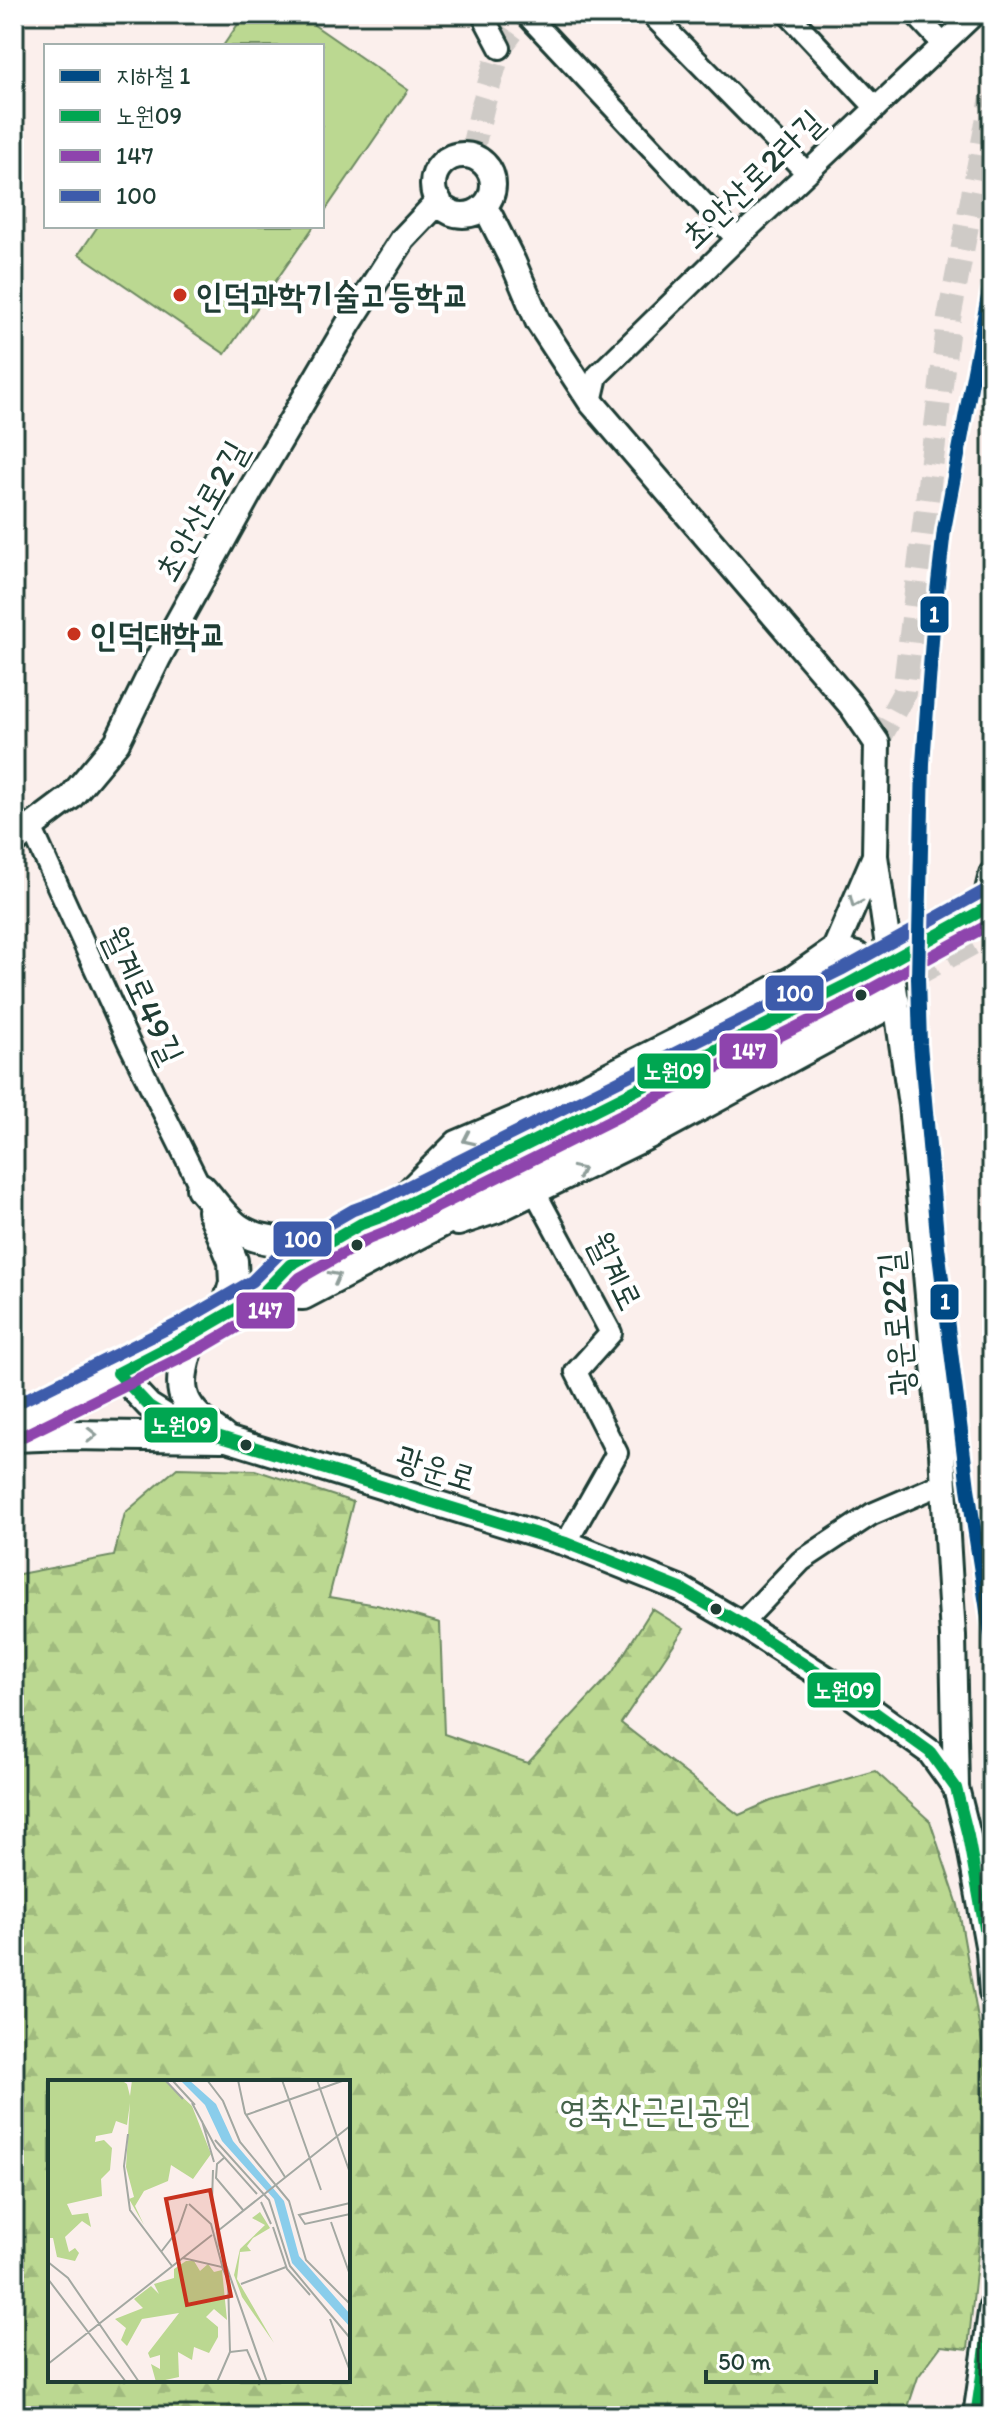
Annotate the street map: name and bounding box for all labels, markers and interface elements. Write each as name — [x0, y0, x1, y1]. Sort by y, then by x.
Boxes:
legend — [44, 44, 324, 228]
text: 지하철 1 — [116, 61, 190, 90]
text: 노원09 — [116, 101, 182, 130]
street label: 초안산로2라길 — [672, 101, 832, 257]
text: 147 — [116, 141, 154, 170]
text: 100 — [116, 181, 157, 210]
place label: 인덕과학기술고등학교 — [196, 275, 470, 316]
marker: 인덕과학기술고등학교 — [171, 286, 189, 304]
street label: 초안산로2길 — [146, 433, 256, 589]
line badge: 1 — [919, 595, 950, 634]
text: 1 — [929, 601, 940, 628]
place label: 인덕대학교 — [90, 614, 227, 655]
marker: 인덕대학교 — [65, 625, 83, 643]
one-way arrow — [849, 894, 865, 908]
street label: 월계로49길 — [93, 919, 193, 1071]
line badge: 100 — [764, 974, 825, 1012]
text: 100 — [776, 980, 814, 1007]
unlabelled marker — [853, 987, 869, 1003]
line badge: 147 — [718, 1032, 779, 1070]
text: 147 — [732, 1038, 766, 1065]
line badge: 노원09 — [636, 1052, 712, 1090]
text: 노원09 — [644, 1058, 704, 1085]
one-way arrow — [462, 1129, 477, 1145]
one-way arrow — [570, 1165, 585, 1181]
line badge: 100 — [272, 1220, 333, 1258]
street label: 월계로 — [579, 1225, 651, 1317]
text: 100 — [284, 1226, 322, 1253]
unlabelled marker — [349, 1237, 365, 1253]
street label: 광운로22길 — [869, 1250, 923, 1398]
one-way arrow — [327, 1272, 342, 1287]
line badge: 1 — [929, 1283, 960, 1321]
text: 1 — [940, 1288, 951, 1315]
line badge: 147 — [235, 1291, 296, 1330]
text: 147 — [248, 1297, 282, 1324]
line badge: 노원09 — [143, 1406, 219, 1444]
text: 노원09 — [151, 1412, 211, 1439]
one-way arrow — [86, 1426, 99, 1444]
street label: 광운로 — [391, 1436, 481, 1500]
unlabelled marker — [238, 1437, 254, 1453]
unlabelled marker — [708, 1601, 724, 1617]
line badge: 노원09 — [806, 1671, 882, 1709]
text: 노원09 — [814, 1677, 874, 1704]
inset map — [48, 2080, 350, 2382]
park label: 영축산근린공원 — [559, 2090, 751, 2131]
scale bar — [706, 2334, 876, 2384]
text: 50 m — [718, 2347, 771, 2376]

